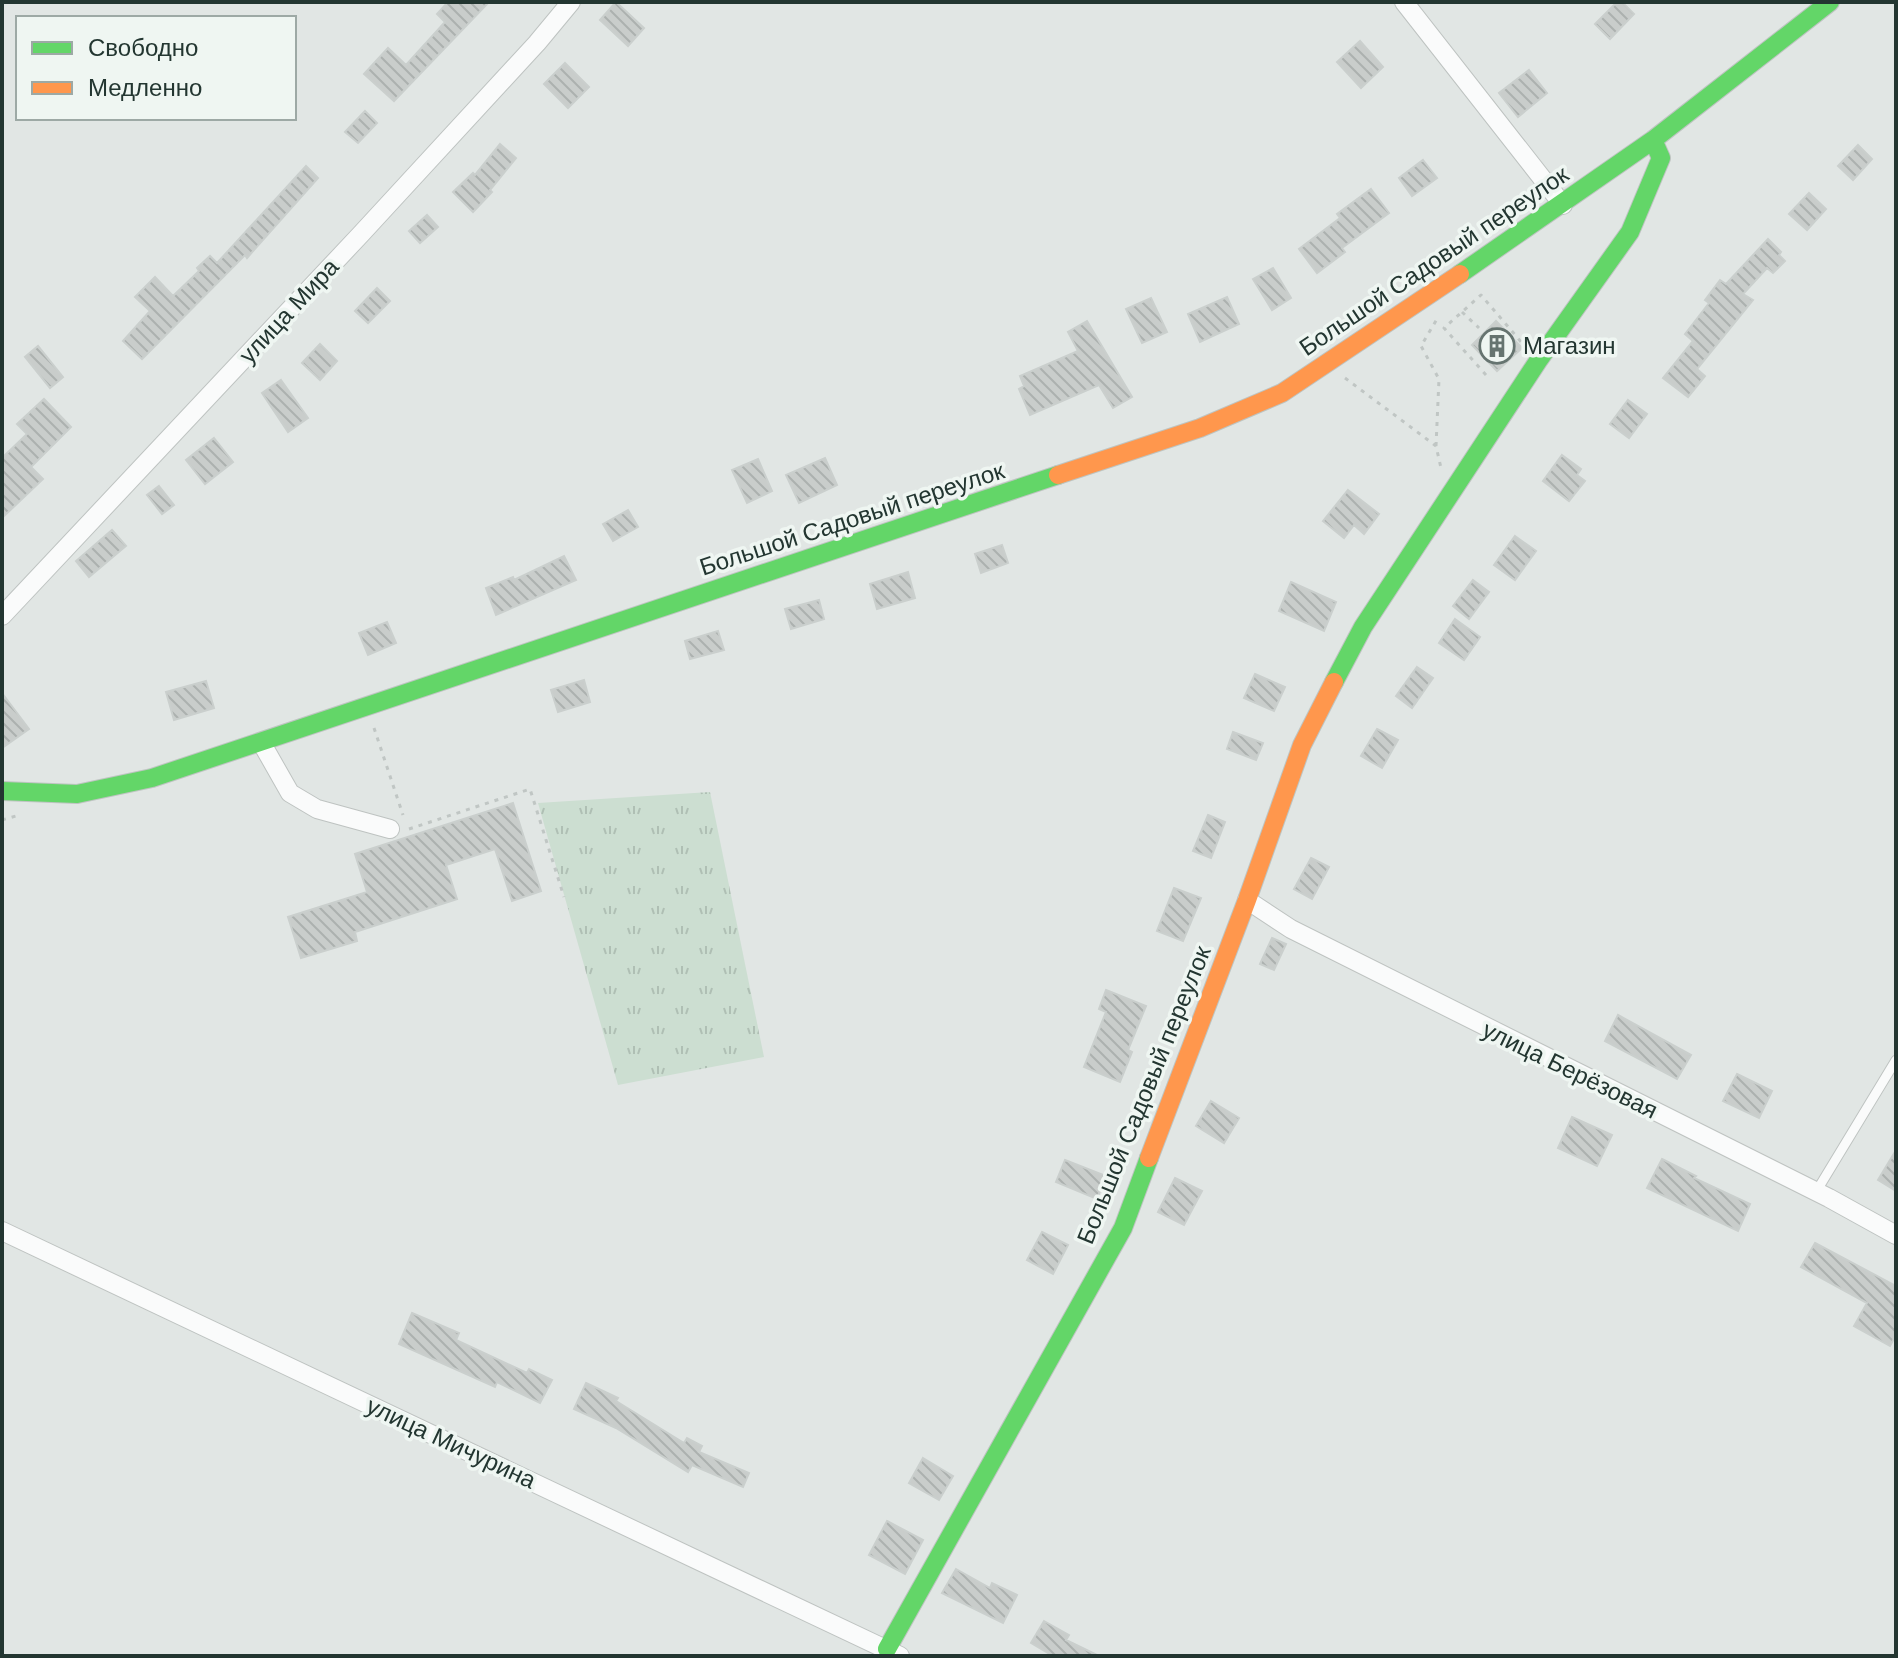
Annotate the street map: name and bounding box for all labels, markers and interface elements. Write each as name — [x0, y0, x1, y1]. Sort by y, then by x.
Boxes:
legend — [16, 16, 296, 120]
text: Свободно — [88, 34, 198, 61]
text: Медленно — [88, 74, 202, 101]
street label: Большой Садовый переулок — [1294, 160, 1574, 361]
street label: улица Мира — [233, 252, 344, 368]
building icon: Магазин — [1478, 327, 1516, 365]
place label: Магазин — [1523, 332, 1616, 359]
street label: Большой Садовый переулок — [696, 456, 1008, 581]
street label: Большой Садовый переулок — [1071, 942, 1216, 1248]
street label: улица Берёзовая — [1478, 1015, 1662, 1124]
street label: улица Мичурина — [362, 1392, 541, 1494]

